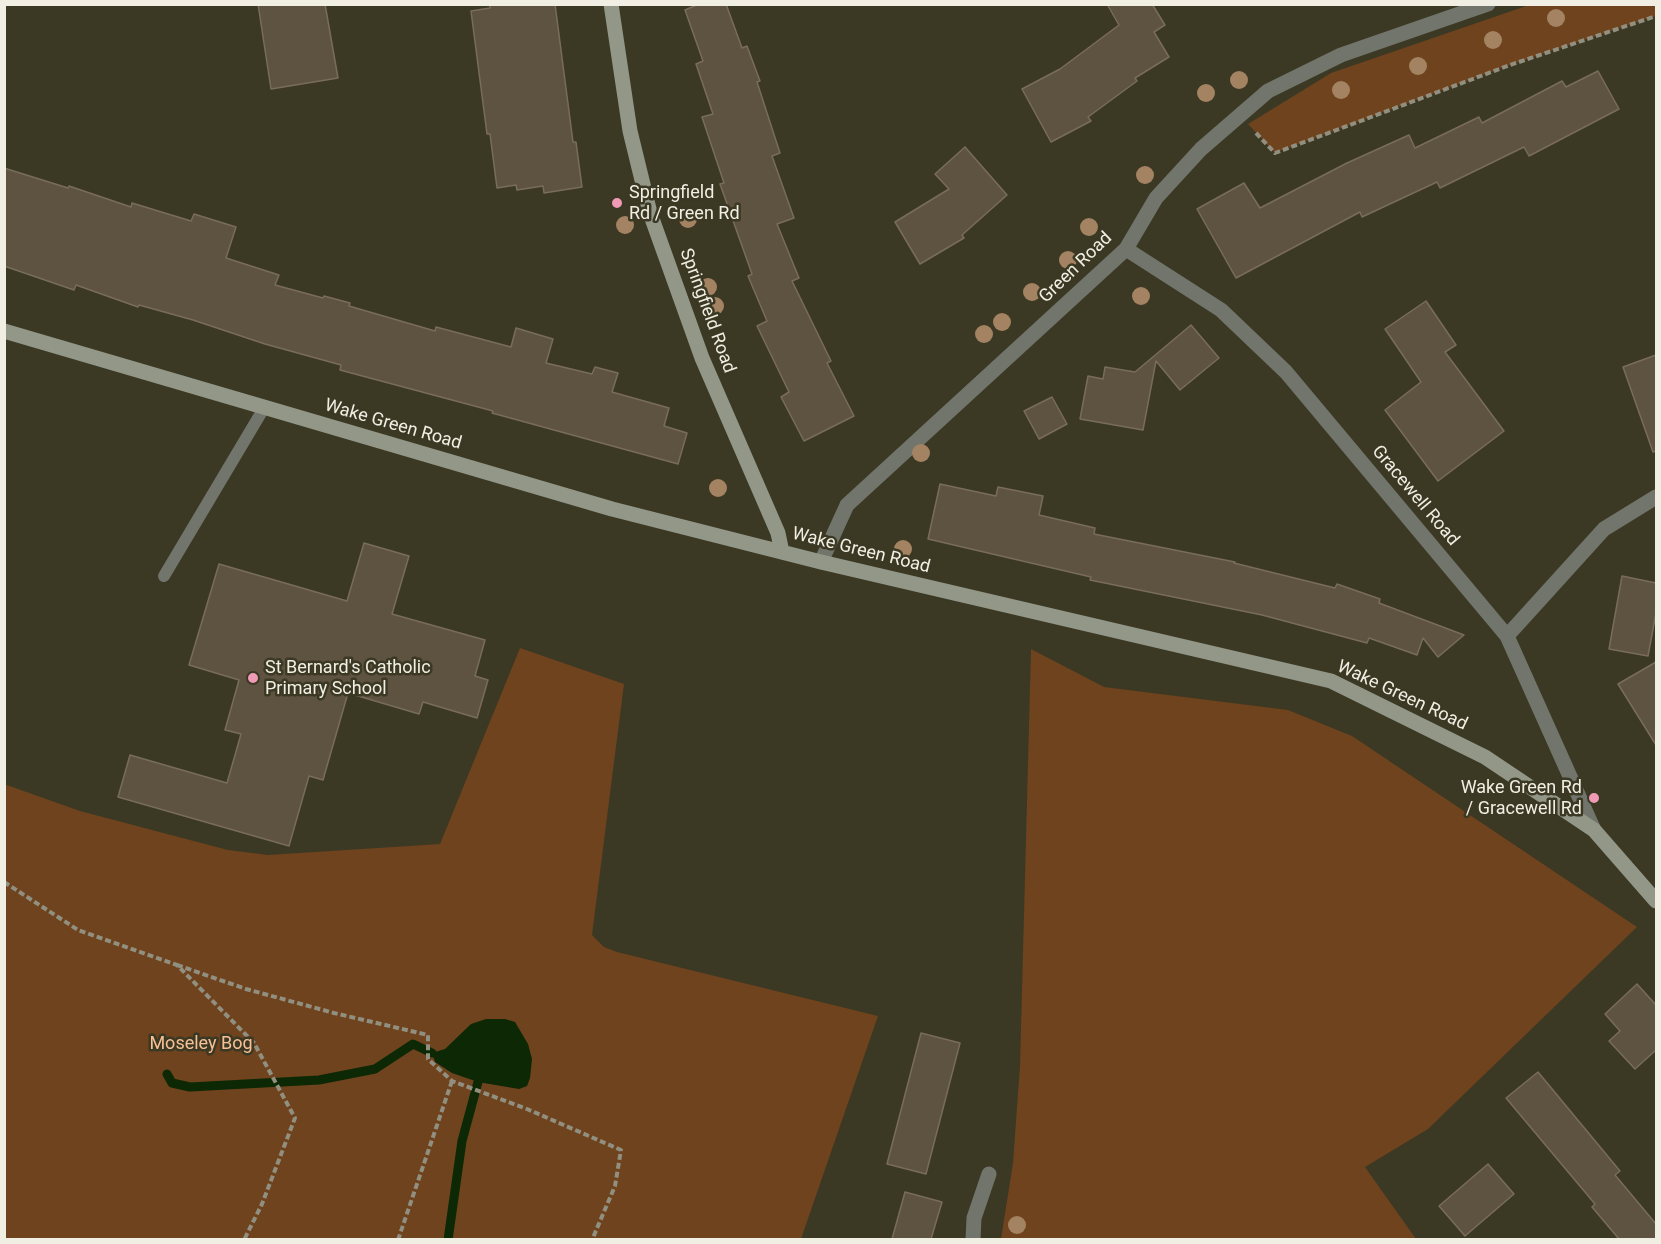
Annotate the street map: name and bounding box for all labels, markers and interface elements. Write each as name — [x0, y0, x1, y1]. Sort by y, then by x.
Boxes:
place label: Springfield Rd / Green Rd — [629, 182, 740, 224]
marker: Springfield Rd / Green Rd — [610, 196, 624, 210]
street label: Green Road — [1035, 228, 1117, 308]
street label: Springfield Road — [674, 246, 740, 376]
street label: Wake Green Road — [322, 395, 464, 455]
street label: Gracewell Road — [1367, 441, 1463, 551]
street label: Wake Green Road — [790, 523, 932, 579]
street label: Wake Green Road — [1333, 656, 1471, 736]
place label: St Bernard's Catholic Primary School — [265, 657, 431, 700]
marker: St Bernard's Catholic Primary School — [246, 671, 260, 685]
place label: Wake Green Rd / Gracewell Rd — [1461, 777, 1582, 820]
marker: Wake Green Rd / Gracewell Rd — [1587, 791, 1601, 805]
park label: Moseley Bog — [149, 1033, 253, 1055]

